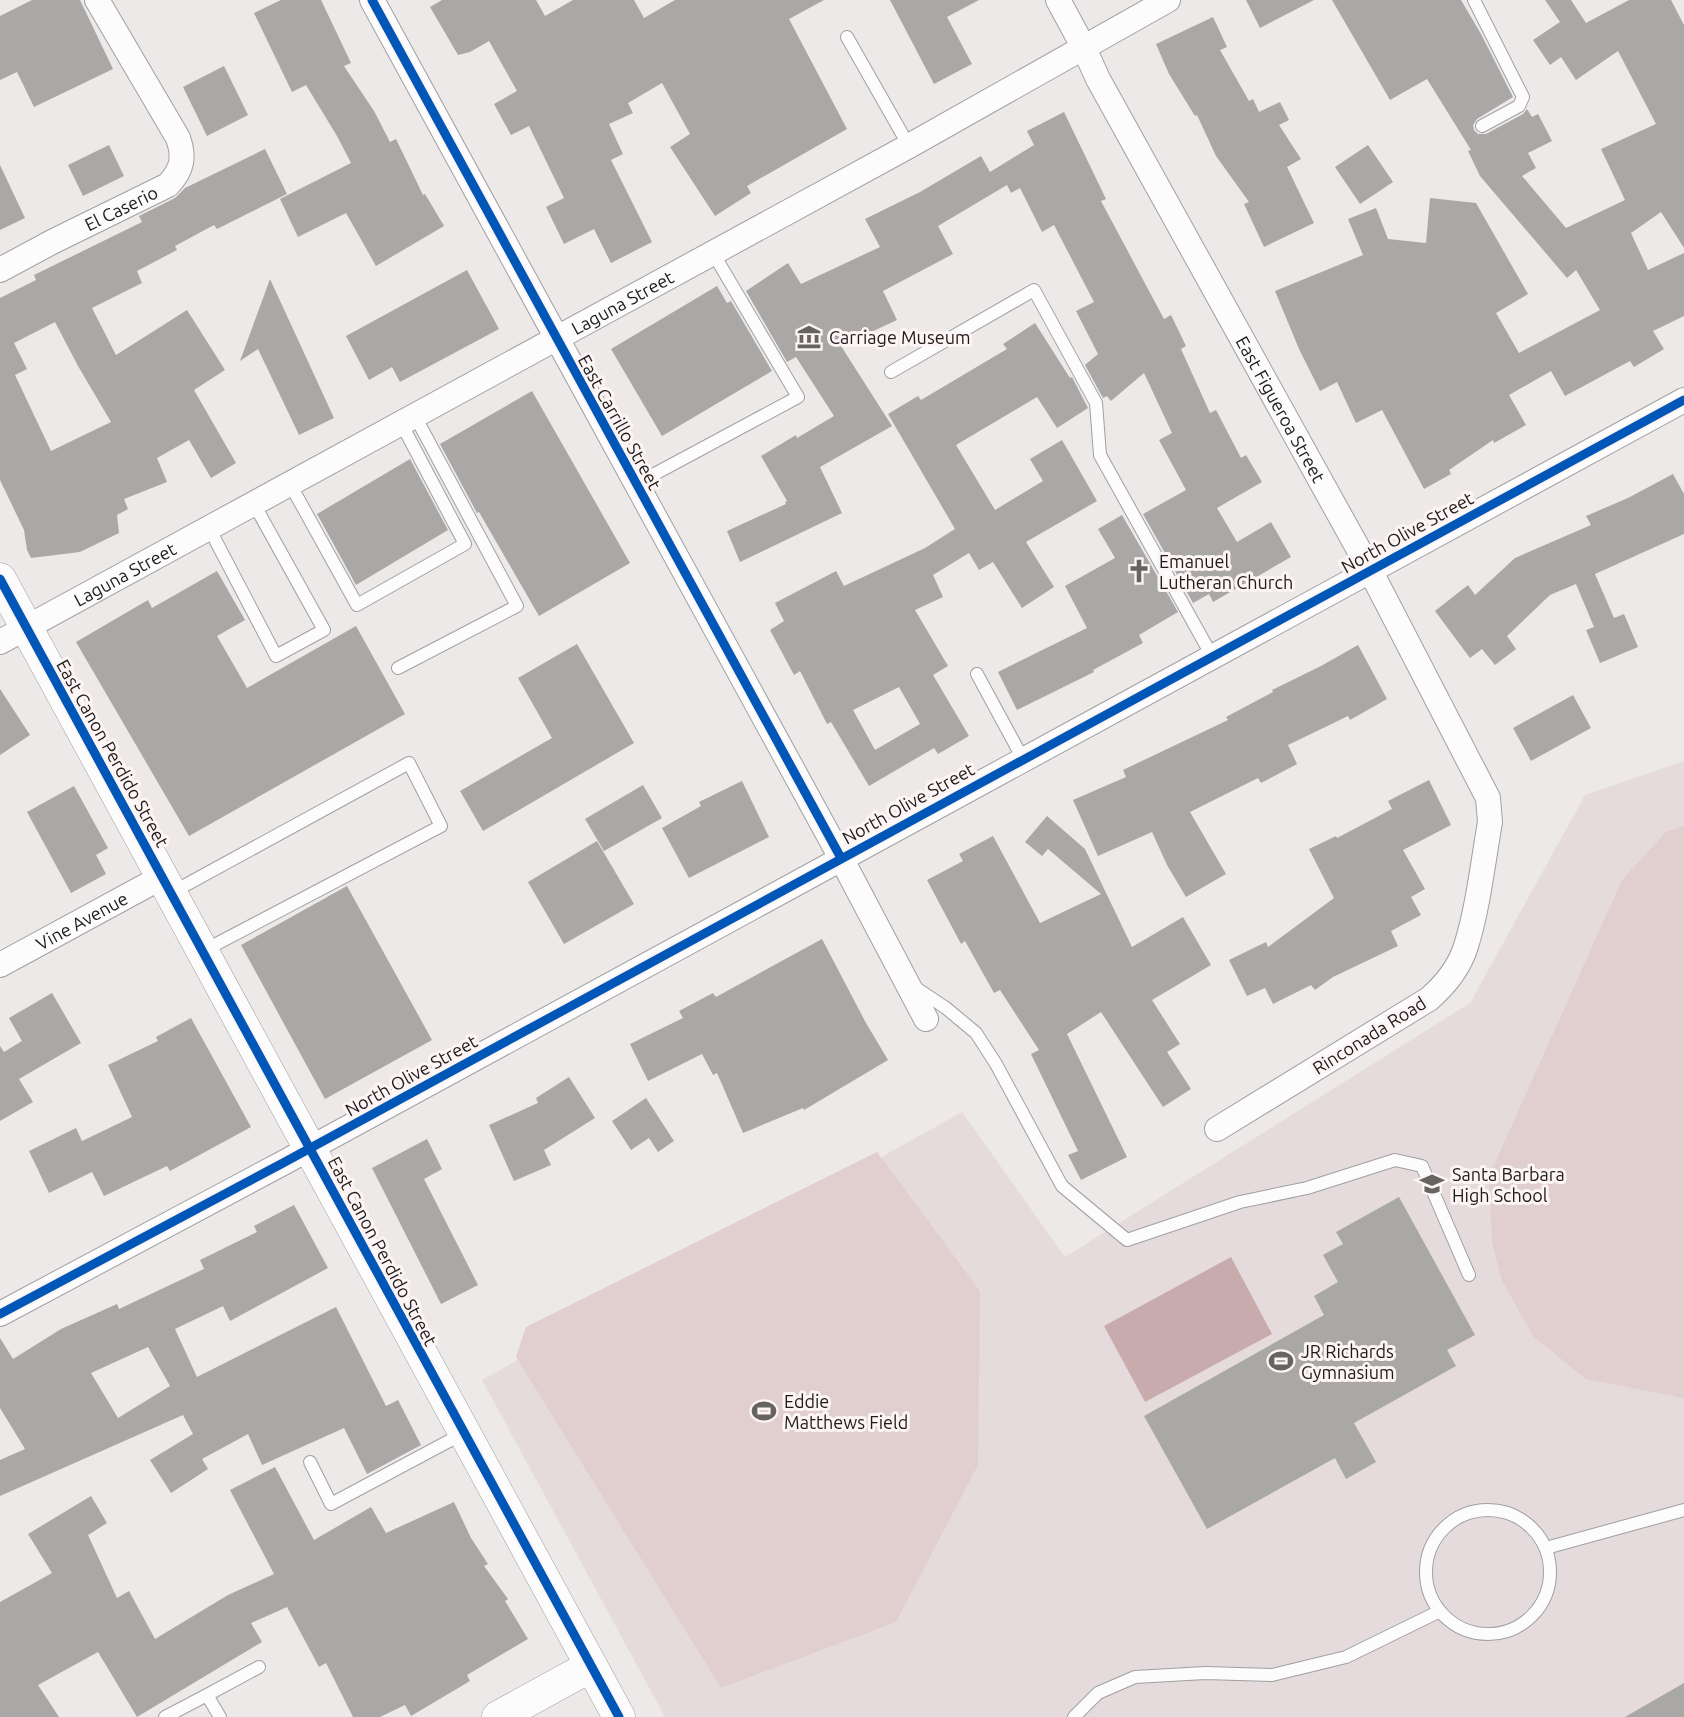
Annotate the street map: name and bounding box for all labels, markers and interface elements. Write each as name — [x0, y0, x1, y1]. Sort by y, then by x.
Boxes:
street label: El Caserio — [81, 182, 161, 234]
street label: Laguna Street — [568, 267, 677, 338]
museum icon: Carriage Museum — [795, 323, 823, 351]
place label: Carriage Museum — [829, 327, 970, 347]
street label: East Figueroa Street — [1232, 333, 1329, 486]
street label: East Carrillo Street — [575, 351, 665, 493]
street label: North Olive Street — [1338, 487, 1476, 577]
street label: Laguna Street — [70, 538, 179, 610]
place label: Emanuel Lutheran Church — [1159, 551, 1293, 592]
church icon: Emanuel Lutheran Church — [1125, 557, 1153, 585]
street label: East Canon Perdido Street — [53, 656, 173, 850]
street label: North Olive Street — [839, 758, 977, 848]
street label: Vine Avenue — [32, 888, 131, 954]
street label: Rinconada Road — [1309, 992, 1429, 1078]
street label: North Olive Street — [342, 1030, 480, 1120]
street label: East Canon Perdido Street — [325, 1153, 441, 1349]
place label: Santa Barbara High School — [1452, 1164, 1565, 1205]
school or university icon: Santa Barbara High School — [1418, 1170, 1446, 1198]
place label: JR Richards Gymnasium — [1301, 1341, 1395, 1382]
sports icon: JR Richards Gymnasium — [1267, 1347, 1295, 1375]
place label: Eddie Matthews Field — [784, 1391, 908, 1432]
sports icon: Eddie Matthews Field — [750, 1397, 778, 1425]

